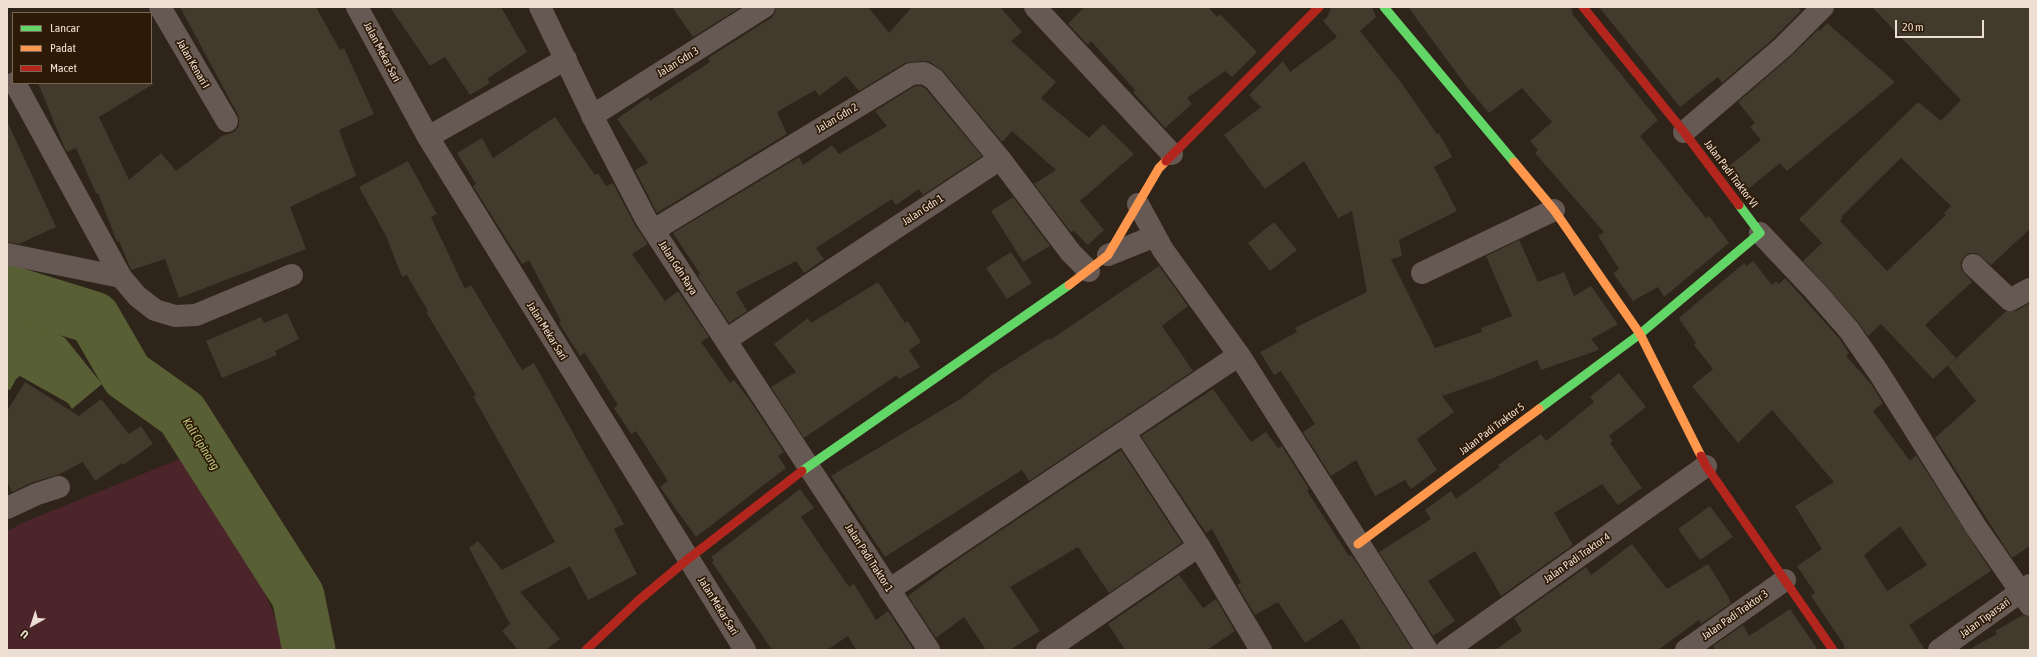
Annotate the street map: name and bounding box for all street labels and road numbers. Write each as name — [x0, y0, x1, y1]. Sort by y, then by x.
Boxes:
street label: Jalan Mekar Sari — [361, 20, 403, 84]
street label: Jalan Kenari I — [174, 37, 212, 91]
street label: Jalan Gdn 3 — [655, 44, 701, 80]
street label: Jalan Gdn 2 — [814, 100, 860, 136]
street label: Jalan Padi Traktor VI — [1701, 138, 1761, 210]
street label: Jalan Gdn 1 — [900, 192, 946, 228]
street label: Jalan Gdn Raya — [656, 239, 700, 297]
street label: Jalan Mekar Sari — [524, 299, 570, 363]
street label: Jalan Padi Traktor 5 — [1457, 400, 1527, 458]
street label: Jalan Padi Traktor 1 — [842, 522, 896, 594]
street label: Jalan Padi Traktor 4 — [1541, 530, 1613, 586]
street label: Jalan Mekar Sari — [695, 574, 741, 638]
street label: Jalan Padi Traktor 3 — [1699, 587, 1771, 643]
street label: Jalan Tiparsari — [1957, 595, 2013, 641]

